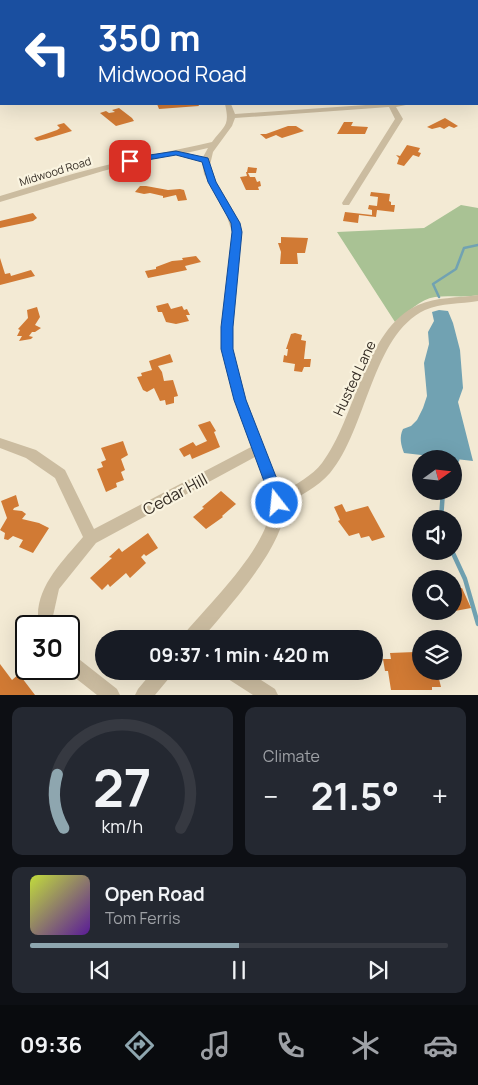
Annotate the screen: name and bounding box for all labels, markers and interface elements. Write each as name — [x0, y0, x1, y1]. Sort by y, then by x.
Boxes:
text: 350 m — [98, 14, 200, 62]
icon: left — [15, 20, 80, 85]
text: Midwood Road — [98, 59, 247, 89]
pin — [109, 140, 151, 182]
icon: arrive — [116, 147, 144, 175]
street label: Midwood Road — [17, 153, 93, 189]
street label: Husted Lane — [328, 337, 380, 419]
north arrow — [412, 450, 462, 500]
map controls — [412, 450, 462, 680]
street label: Cedar Hill — [139, 468, 211, 520]
position arrow — [250, 476, 302, 528]
button: sound — [412, 510, 462, 560]
button: search — [412, 570, 462, 620]
speed limit sign: 30 — [15, 615, 80, 680]
button: layers — [412, 630, 462, 680]
text: 09:37 · 1 min · 420 m — [149, 642, 329, 668]
text: Climate — [263, 745, 320, 767]
text: 27 — [93, 752, 152, 823]
text: 21.5° — [311, 769, 399, 821]
text: − — [263, 777, 278, 815]
text: + — [432, 777, 448, 815]
text: km/h — [102, 814, 143, 838]
text: Open Road — [105, 881, 205, 907]
text: Tom Ferris — [105, 907, 180, 929]
icon: previous — [86, 956, 114, 984]
icon: pause — [225, 956, 253, 984]
icon: next — [364, 956, 392, 984]
icon: directions — [122, 1028, 157, 1063]
icon: music — [198, 1028, 233, 1063]
icon: phone — [273, 1028, 308, 1063]
icon: climate — [348, 1028, 383, 1063]
icon: car — [423, 1028, 458, 1063]
text: 09:36 — [20, 1030, 82, 1060]

